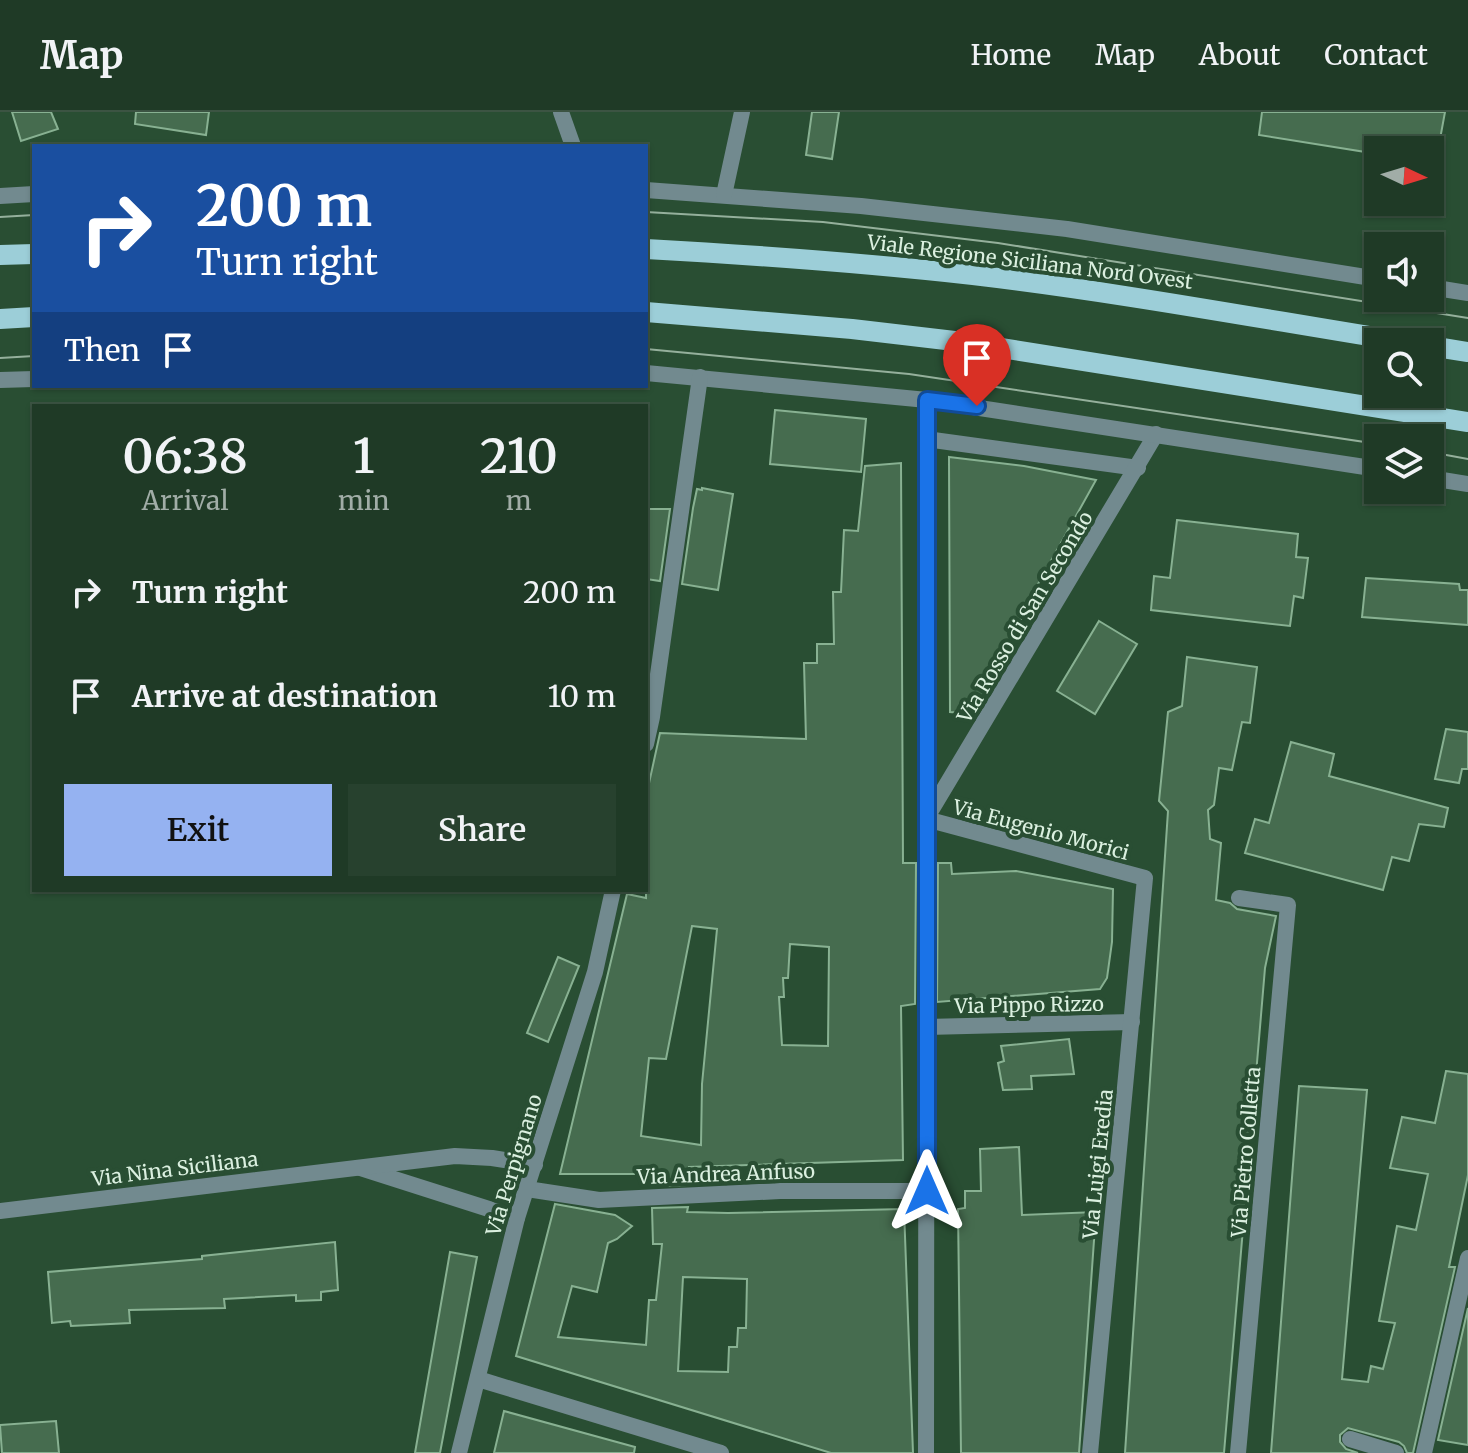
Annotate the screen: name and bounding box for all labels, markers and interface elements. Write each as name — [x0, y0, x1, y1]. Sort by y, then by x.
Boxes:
text: Map — [40, 32, 124, 79]
text: Home — [970, 37, 1051, 73]
text: Map — [1095, 37, 1155, 73]
text: About — [1199, 37, 1280, 73]
text: Contact — [1324, 37, 1428, 73]
north arrow — [1364, 136, 1444, 216]
map controls — [1364, 136, 1444, 504]
text: 200 m — [196, 171, 372, 241]
icon: right — [64, 176, 168, 280]
street label: Viale Regione Siciliana Nord Ovest — [865, 229, 1194, 294]
button: sound — [1364, 232, 1444, 312]
text: Turn right — [196, 240, 378, 285]
pin — [943, 324, 1011, 406]
icon: arrive — [156, 328, 200, 372]
button: search — [1364, 328, 1444, 408]
text: Then — [64, 331, 140, 369]
icon: arrive — [955, 336, 999, 380]
button: layers — [1364, 424, 1444, 504]
text: 06:38 — [122, 426, 248, 486]
text: 1 — [353, 426, 375, 486]
text: 210 — [480, 426, 558, 486]
text: Arrival — [142, 484, 228, 517]
text: min — [338, 484, 390, 517]
text: m — [506, 484, 532, 517]
street label: Via Rosso di San Secondo — [951, 506, 1098, 728]
icon: right — [64, 570, 108, 614]
text: Turn right — [132, 573, 288, 611]
text: 200 m — [523, 573, 616, 611]
icon: arrive — [64, 674, 108, 718]
text: Arrive at destination — [132, 677, 438, 715]
text: 10 m — [548, 677, 616, 715]
button: Exit — [64, 784, 332, 876]
button: Share — [348, 784, 616, 876]
street label: Via Eugenio Morici — [949, 794, 1132, 865]
street label: Via Pippo Rizzo — [953, 991, 1104, 1018]
street label: Via Pietro Colletta — [1225, 1065, 1265, 1239]
street label: Via Luigi Eredia — [1077, 1087, 1118, 1241]
street label: Via Perpignano — [480, 1091, 547, 1240]
street label: Via Nina Siciliana — [89, 1146, 260, 1191]
position arrow — [885, 1149, 969, 1233]
street label: Via Andrea Anfuso — [636, 1158, 816, 1189]

